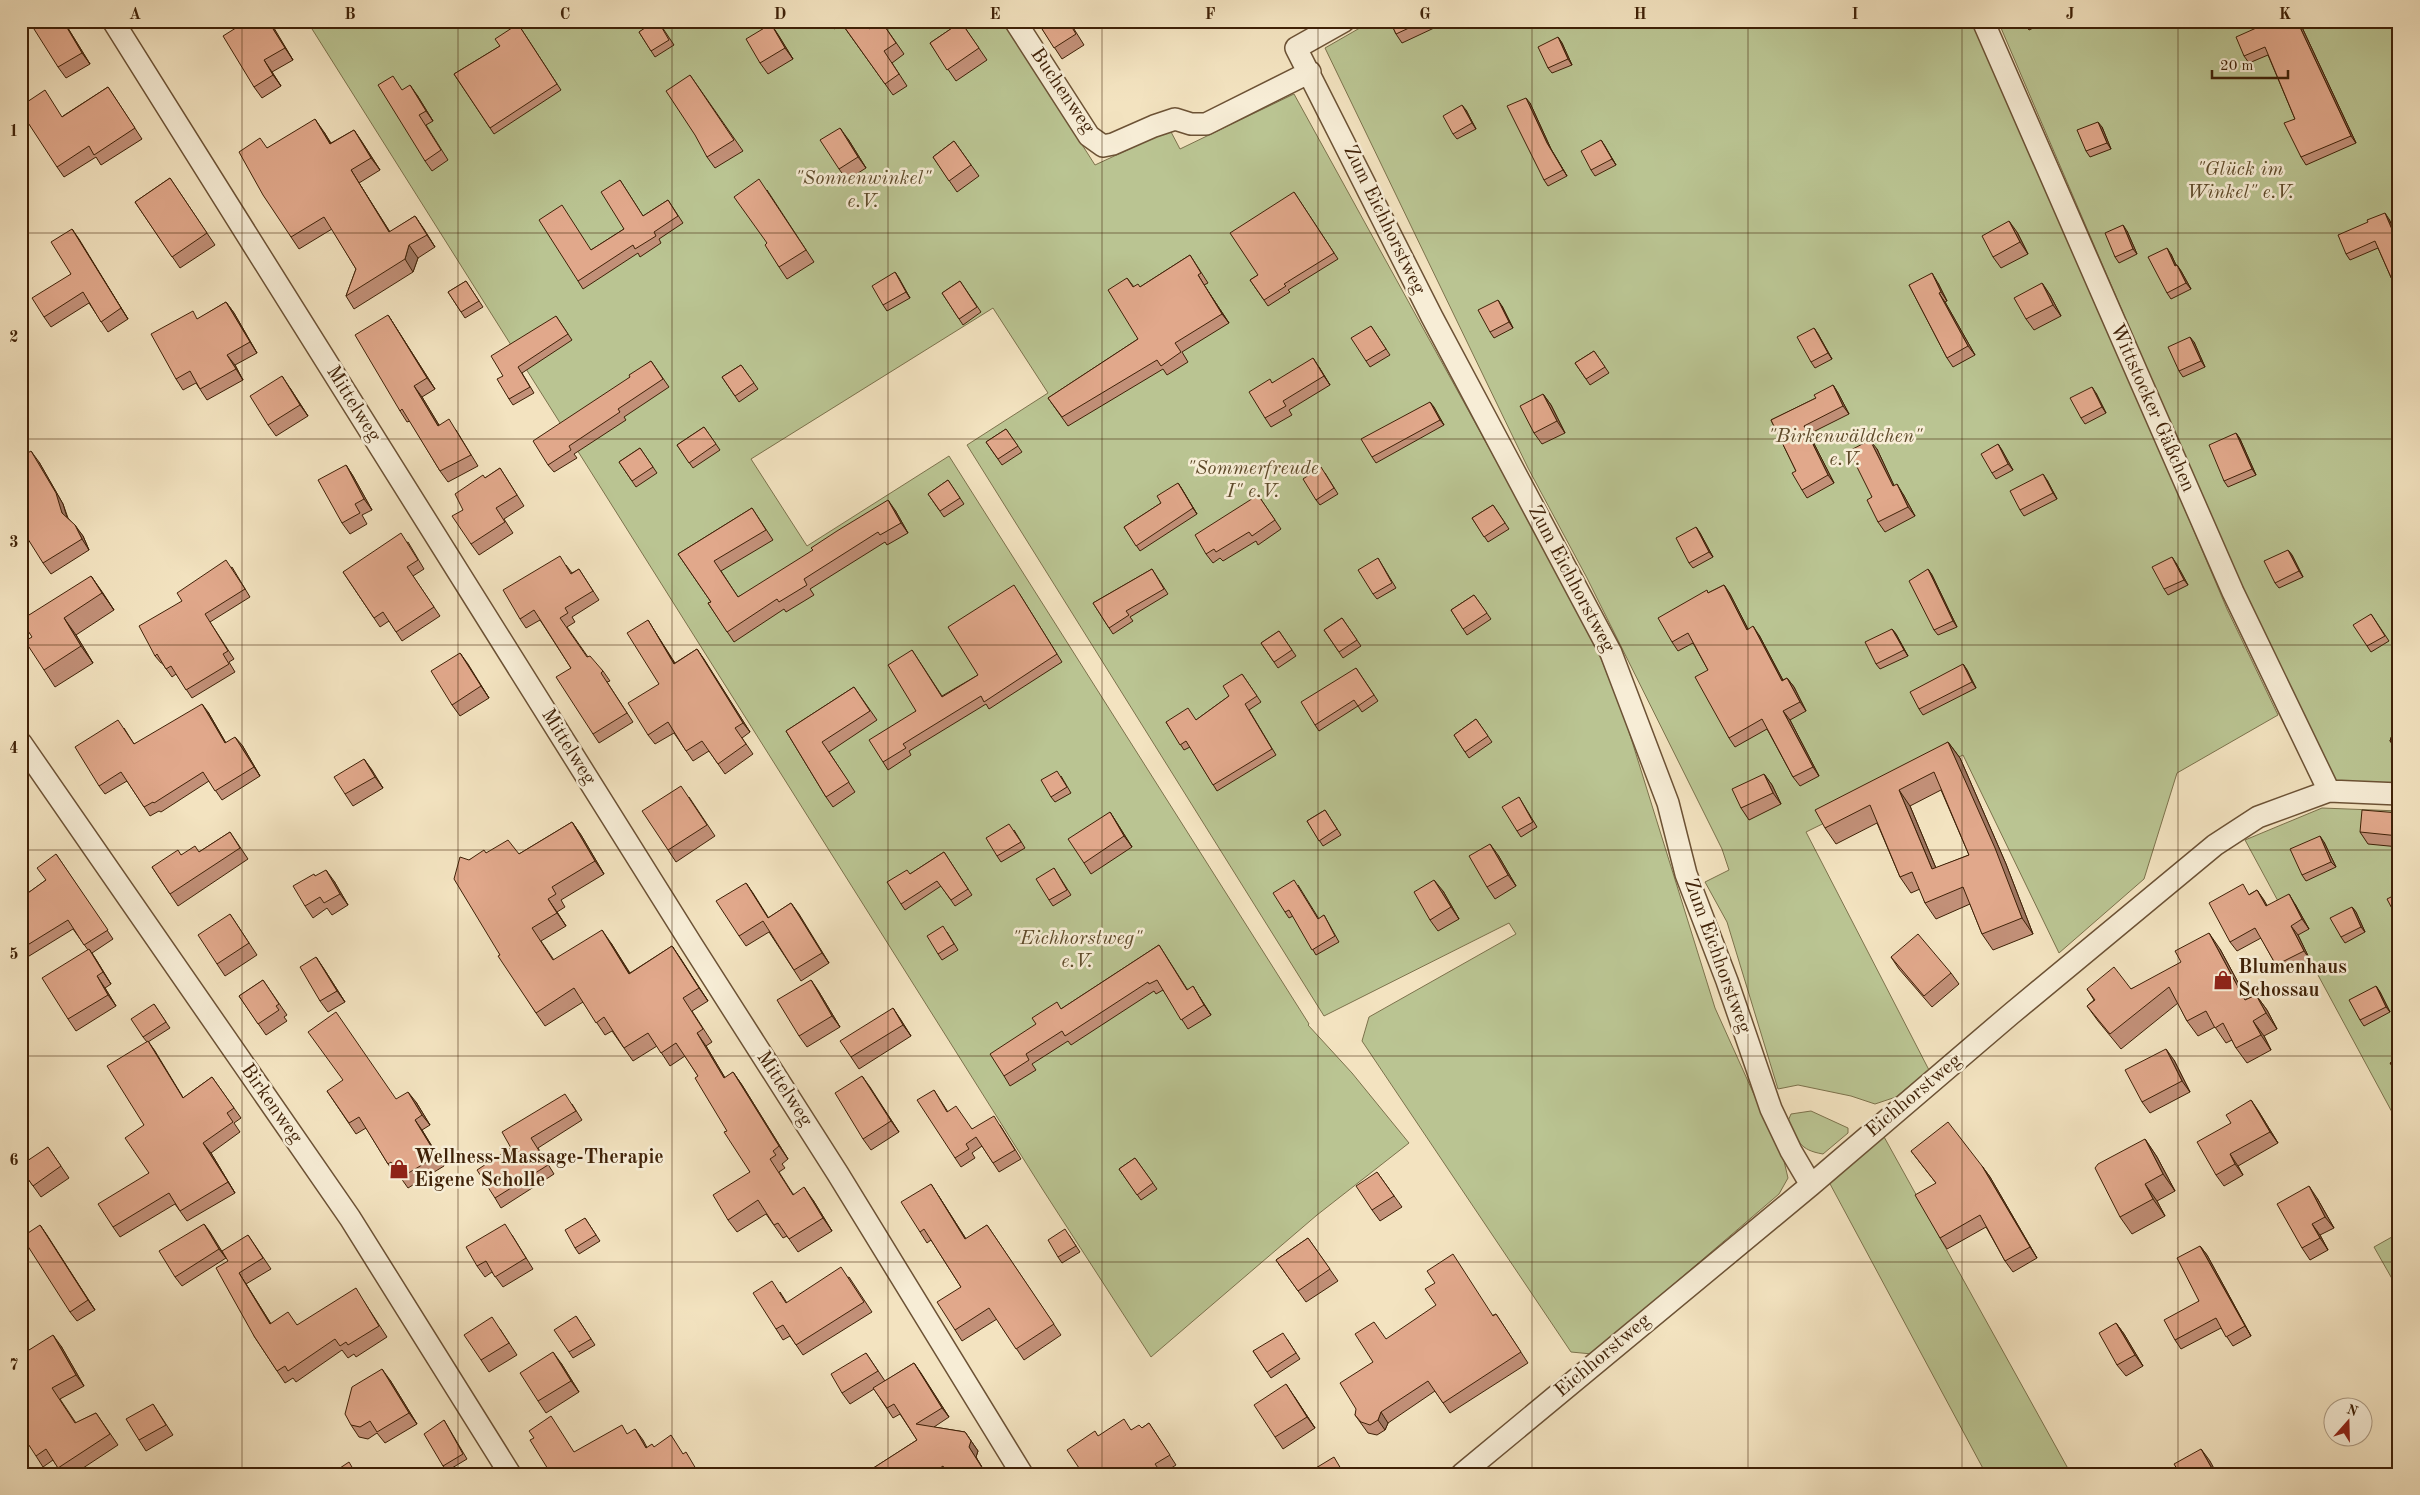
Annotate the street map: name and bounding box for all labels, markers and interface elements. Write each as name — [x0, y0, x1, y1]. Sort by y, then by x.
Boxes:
text: A — [129, 7, 141, 23]
text: B — [344, 7, 356, 23]
text: C — [560, 7, 570, 23]
text: D — [774, 7, 786, 23]
text: E — [989, 7, 1001, 23]
text: F — [1205, 7, 1216, 23]
text: G — [1419, 7, 1431, 23]
text: H — [1633, 7, 1647, 23]
text: I — [1851, 7, 1859, 23]
text: J — [2066, 7, 2075, 23]
text: K — [2279, 7, 2291, 23]
street label: Buchenweg — [1026, 45, 1098, 138]
scale bar — [2212, 48, 2289, 80]
text: 20 m — [2220, 59, 2254, 74]
text: 1 — [9, 124, 19, 140]
street label: Zum Eichhorstweg — [1339, 142, 1429, 298]
park label: "Glück im Winkel" e.V. — [2186, 160, 2294, 203]
park label: "Sonnenwinkel" e.V. — [795, 169, 932, 212]
street label: Wittstocker Gäßchen — [2106, 321, 2198, 495]
text: 2 — [9, 330, 19, 346]
street label: Mittelweg — [322, 363, 384, 446]
park label: "Birkenwäldchen" e.V. — [1768, 427, 1923, 470]
park label: "Sommerfreude I" e.V. — [1187, 459, 1319, 502]
street label: Zum Eichhorstweg — [1524, 502, 1618, 656]
text: 3 — [9, 535, 19, 551]
street label: Mittelweg — [537, 706, 599, 789]
text: 4 — [9, 741, 19, 757]
street label: Zum Eichhorstweg — [1680, 876, 1754, 1036]
park label: "Eichhorstweg" e.V. — [1012, 929, 1143, 972]
text: 5 — [9, 947, 19, 963]
place label: Blumenhaus Schossau — [2238, 958, 2347, 1001]
shop icon: Blumenhaus Schossau — [2212, 969, 2234, 991]
street label: Mittelweg — [752, 1048, 816, 1130]
street label: Eichhorstweg — [1862, 1050, 1966, 1142]
street label: Birkenweg — [236, 1060, 306, 1148]
place label: Wellness-Massage-Therapie Eigene Scholle — [414, 1148, 664, 1191]
text: 6 — [9, 1153, 19, 1169]
shop icon: Wellness-Massage-Therapie Eigene Scholle — [388, 1158, 410, 1180]
street label: Eichhorstweg — [1551, 1310, 1655, 1402]
text: 7 — [9, 1358, 19, 1374]
north arrow — [2322, 1398, 2372, 1448]
text: N — [2345, 1402, 2360, 1419]

